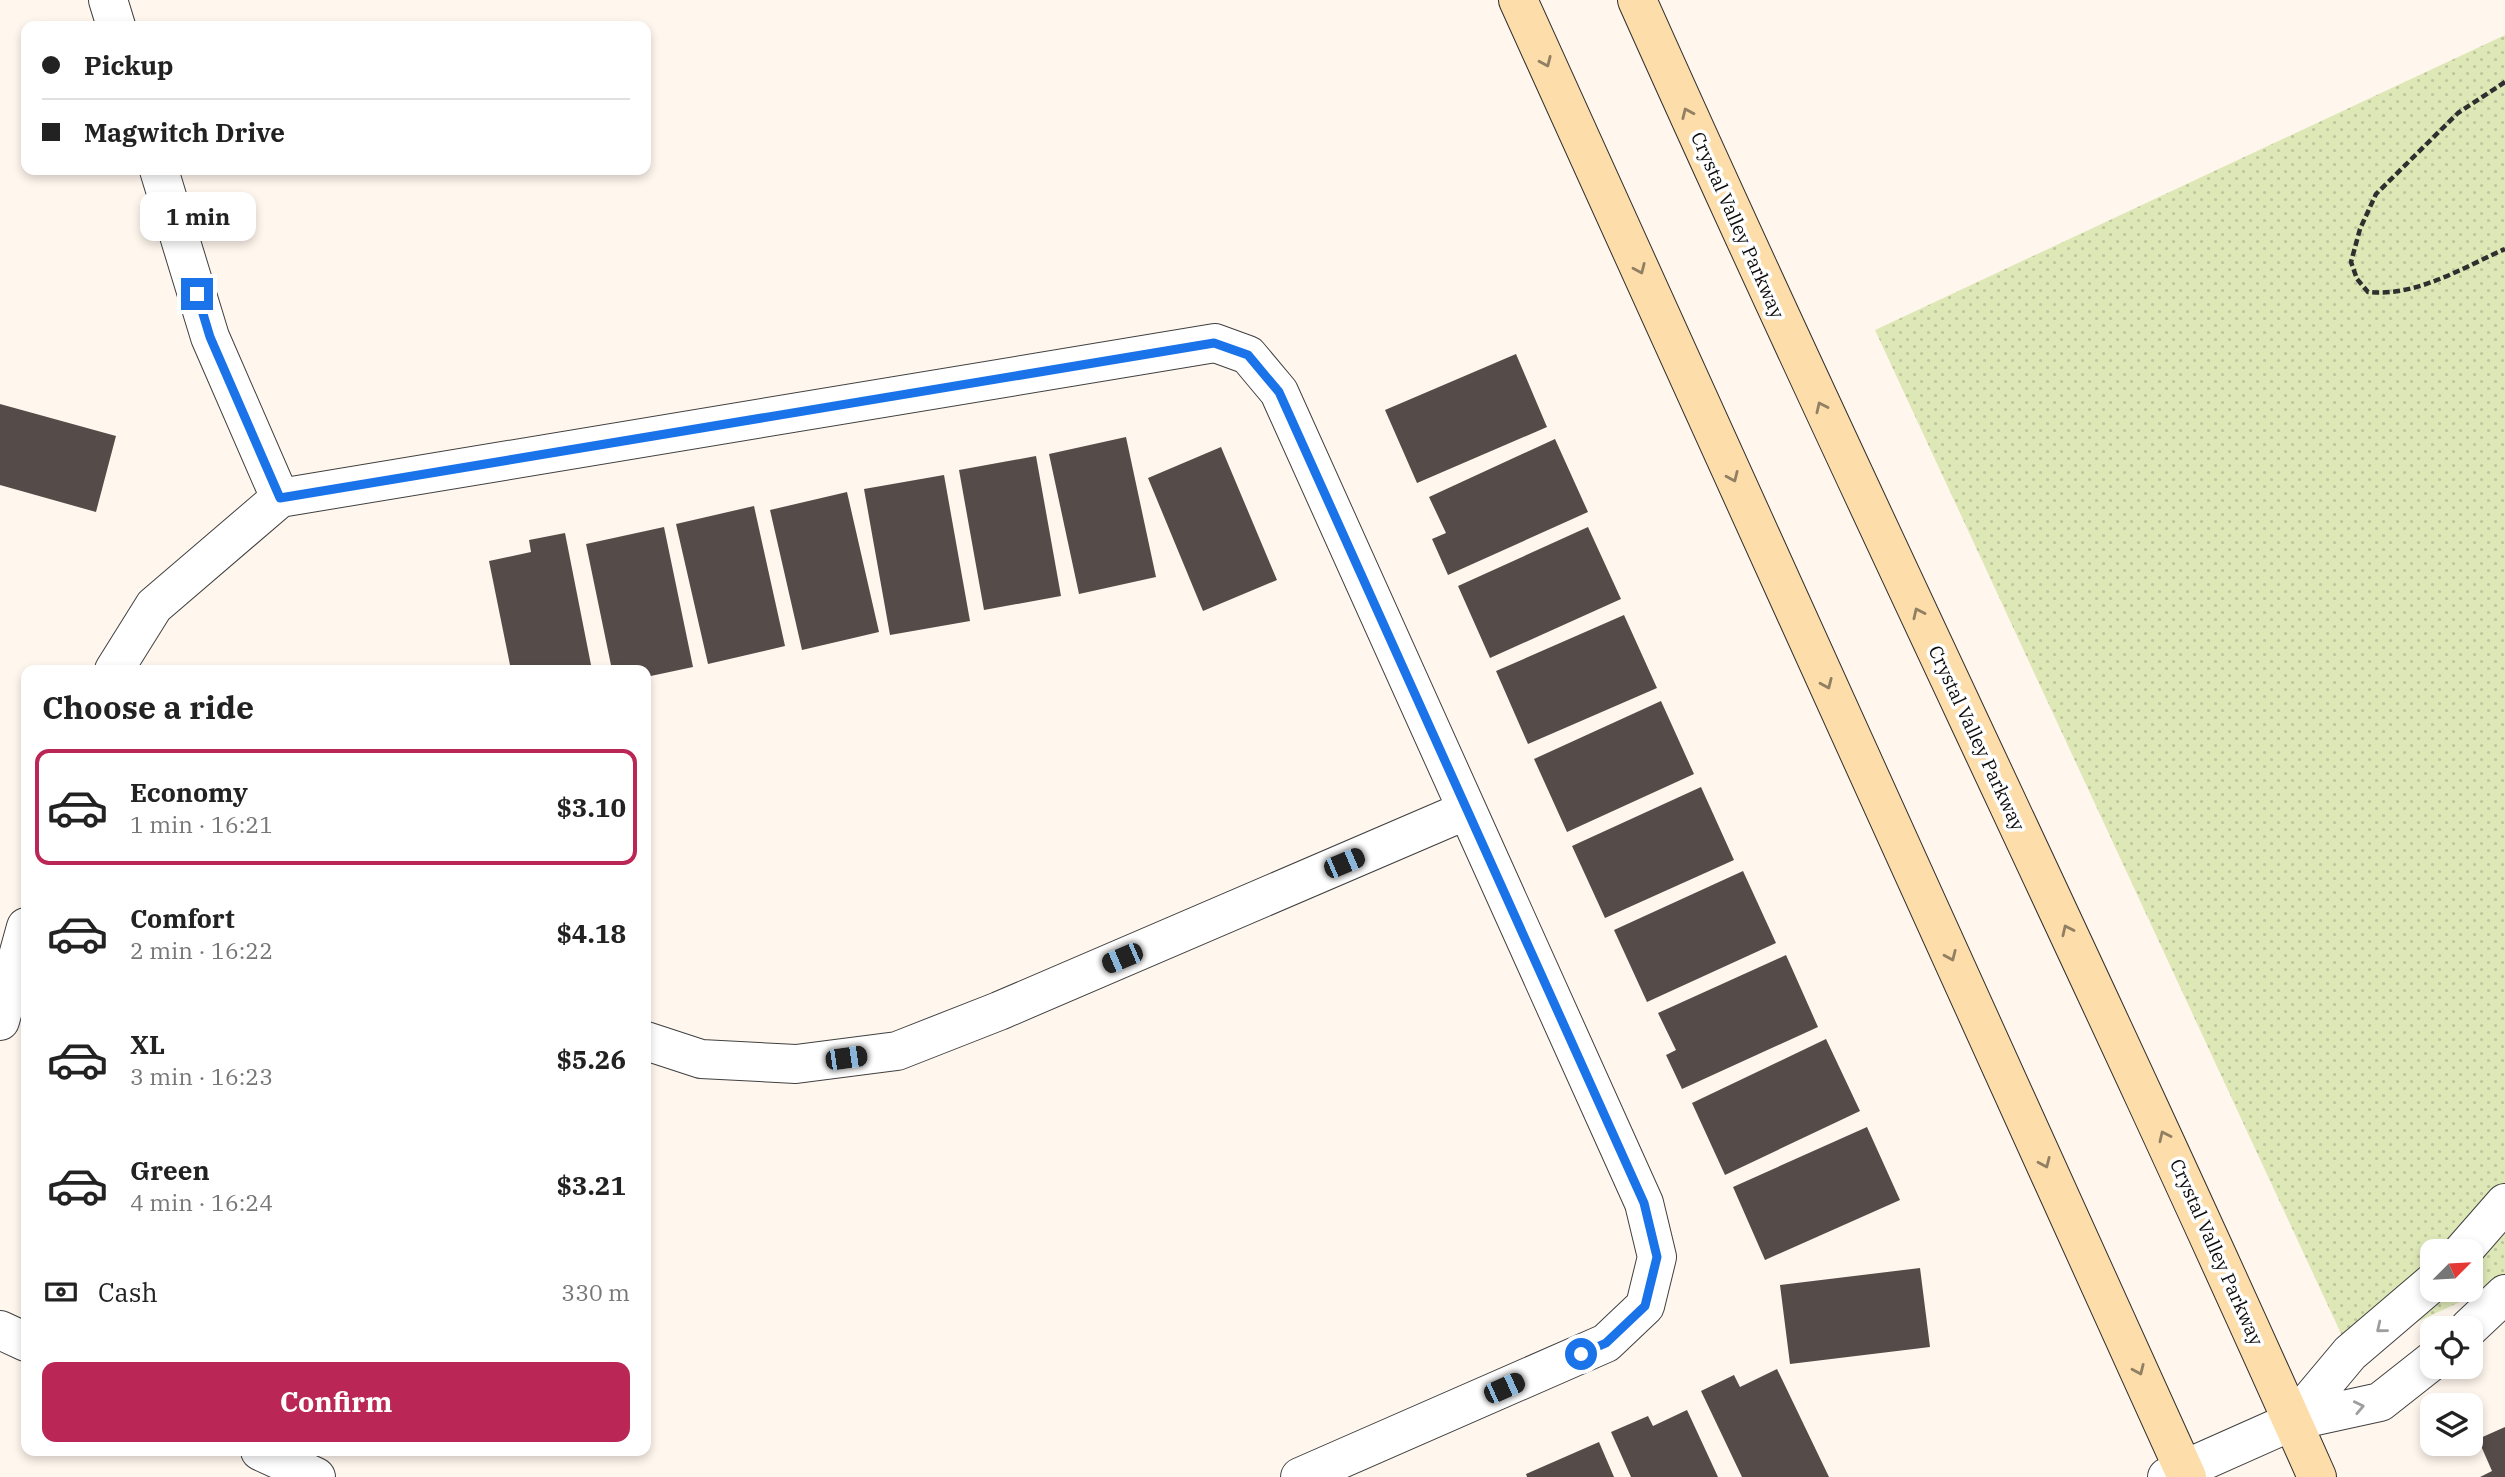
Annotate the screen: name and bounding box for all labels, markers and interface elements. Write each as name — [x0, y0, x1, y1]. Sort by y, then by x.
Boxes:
text: Pickup — [84, 48, 174, 82]
one-way arrow — [1538, 55, 1552, 67]
one-way arrow — [1681, 108, 1695, 120]
text: Magwitch Drive — [84, 115, 285, 149]
street label: Crystal Valley Parkway — [1686, 128, 1790, 323]
callout: 1 min — [139, 192, 255, 242]
text: 1 min — [166, 201, 230, 231]
one-way arrow — [1632, 262, 1646, 275]
route end — [181, 278, 213, 310]
one-way arrow — [1816, 402, 1830, 414]
one-way arrow — [1725, 470, 1739, 482]
one-way arrow — [1912, 608, 1926, 620]
street label: Crystal Valley Parkway — [1924, 642, 2031, 835]
one-way arrow — [1819, 677, 1833, 689]
text: Choose a ride — [42, 686, 254, 728]
text: Economy — [130, 775, 248, 809]
icon: car — [46, 776, 109, 839]
text: $3.10 — [556, 790, 626, 824]
text: 1 min · 16:21 — [130, 809, 273, 839]
car — [1321, 845, 1368, 881]
text: Comfort — [130, 901, 235, 935]
icon: car — [46, 902, 109, 965]
text: $4.18 — [556, 916, 626, 950]
one-way arrow — [2061, 925, 2075, 937]
text: 2 min · 16:22 — [130, 935, 273, 965]
car — [1099, 940, 1146, 976]
one-way arrow — [1943, 949, 1957, 961]
text: XL — [130, 1027, 165, 1061]
icon: car — [46, 1028, 109, 1091]
text: $5.26 — [556, 1042, 626, 1076]
car — [824, 1045, 869, 1071]
text: 3 min · 16:23 — [130, 1061, 273, 1091]
one-way arrow — [2158, 1131, 2172, 1143]
text: Green — [130, 1153, 210, 1187]
icon: car — [46, 1154, 109, 1217]
street label: Crystal Valley Parkway — [2165, 1155, 2269, 1350]
one-way arrow — [2037, 1156, 2051, 1168]
text: $3.21 — [556, 1168, 626, 1202]
text: 4 min · 16:24 — [130, 1187, 273, 1217]
north arrow — [2420, 1239, 2483, 1302]
map controls — [2420, 1239, 2483, 1456]
icon: cash — [42, 1273, 80, 1311]
text: Cash — [98, 1275, 158, 1309]
text: 330 m — [561, 1277, 630, 1307]
button: locate — [2420, 1316, 2483, 1379]
one-way arrow — [2377, 1320, 2390, 1332]
route start — [1565, 1338, 1597, 1370]
button: Confirm — [42, 1362, 630, 1442]
one-way arrow — [2131, 1363, 2145, 1376]
car — [1481, 1370, 1528, 1406]
button: layers — [2420, 1393, 2483, 1456]
one-way arrow — [2353, 1400, 2365, 1415]

